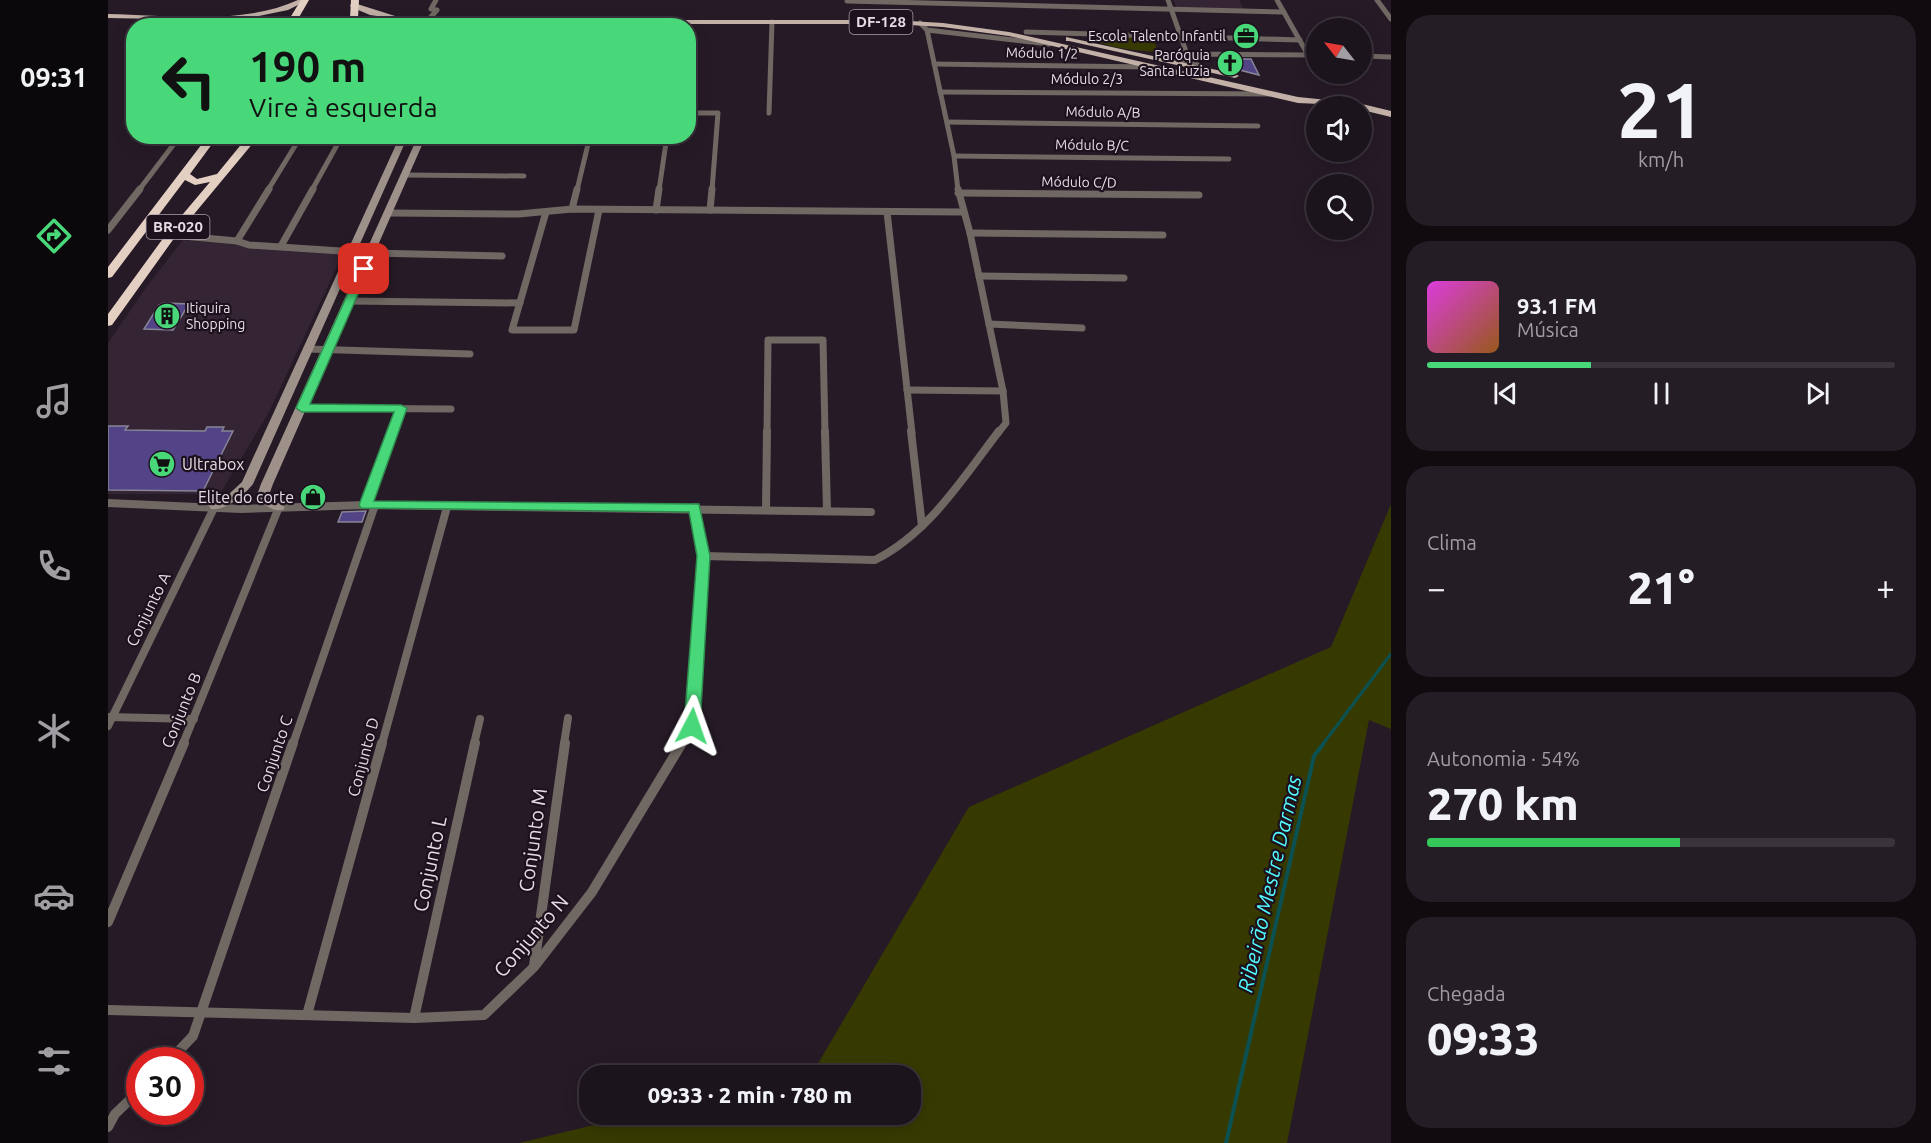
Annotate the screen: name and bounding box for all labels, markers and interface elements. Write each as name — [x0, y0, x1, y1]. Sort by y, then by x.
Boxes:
road number: DF-128 — [850, 10, 912, 34]
north arrow — [1306, 18, 1372, 84]
map controls — [1306, 18, 1372, 240]
office icon: Escola Talento Infantil — [1231, 21, 1261, 51]
place label: Escola Talento Infantil — [1088, 28, 1226, 44]
icon: left — [150, 42, 228, 120]
text: 190 m — [249, 43, 366, 90]
street label: Módulo 1/2 — [1006, 44, 1078, 62]
place label: Paróquia Santa Luzia — [1139, 47, 1210, 79]
church icon: Paróquia Santa Luzia — [1215, 48, 1245, 78]
text: 09:31 — [20, 62, 88, 92]
text: 21 — [1617, 65, 1705, 153]
street label: Módulo 2/3 — [1051, 71, 1123, 87]
text: Vire à esquerda — [249, 92, 438, 122]
button: sound — [1306, 96, 1372, 162]
street label: Módulo A/B — [1065, 103, 1141, 121]
street label: Módulo B/C — [1055, 136, 1129, 154]
text: km/h — [1638, 148, 1684, 171]
street label: Módulo C/D — [1041, 173, 1117, 191]
button: search — [1306, 174, 1372, 240]
icon: directions — [33, 215, 75, 257]
road number: BR-020 — [146, 215, 209, 239]
pin — [338, 243, 389, 294]
icon: arrive — [347, 252, 380, 285]
text: 93.1 FM — [1517, 293, 1597, 318]
place label: Itiquira Shopping — [186, 300, 245, 332]
building icon: Itiquira Shopping — [152, 301, 182, 331]
text: Música — [1517, 318, 1579, 341]
icon: previous — [1489, 377, 1522, 410]
icon: pause — [1645, 377, 1678, 410]
icon: next — [1801, 377, 1834, 410]
icon: music — [33, 380, 75, 422]
supermarket icon: Ultrabox — [147, 449, 177, 479]
place label: Ultrabox — [182, 455, 244, 473]
shop icon: Elite do corte — [298, 482, 328, 512]
place label: Elite do corte — [198, 488, 294, 506]
text: Clima — [1427, 531, 1477, 554]
icon: phone — [33, 545, 75, 587]
text: 21° — [1627, 562, 1695, 613]
street label: Conjunto A — [122, 569, 174, 649]
text: − — [1427, 569, 1446, 606]
text: + — [1876, 569, 1895, 606]
street label: Conjunto B — [158, 670, 204, 750]
position arrow — [660, 694, 724, 758]
icon: climate — [33, 710, 75, 752]
street label: Conjunto C — [253, 713, 296, 795]
street label: Conjunto D — [344, 716, 382, 798]
text: Autonomia · 54% — [1427, 747, 1580, 770]
water label: Ribeirão Mestre Darmas — [1232, 773, 1306, 994]
text: 270 km — [1427, 778, 1579, 829]
street label: Conjunto M — [514, 787, 551, 893]
street label: Conjunto L — [408, 814, 451, 914]
icon: car — [33, 875, 75, 917]
street label: Conjunto N — [489, 890, 573, 982]
text: Chegada — [1427, 982, 1505, 1005]
text: 09:33 — [1427, 1013, 1540, 1064]
icon: filters — [33, 1040, 75, 1082]
speed limit sign: 30 — [126, 1047, 204, 1125]
text: 09:33 · 2 min · 780 m — [648, 1082, 852, 1107]

